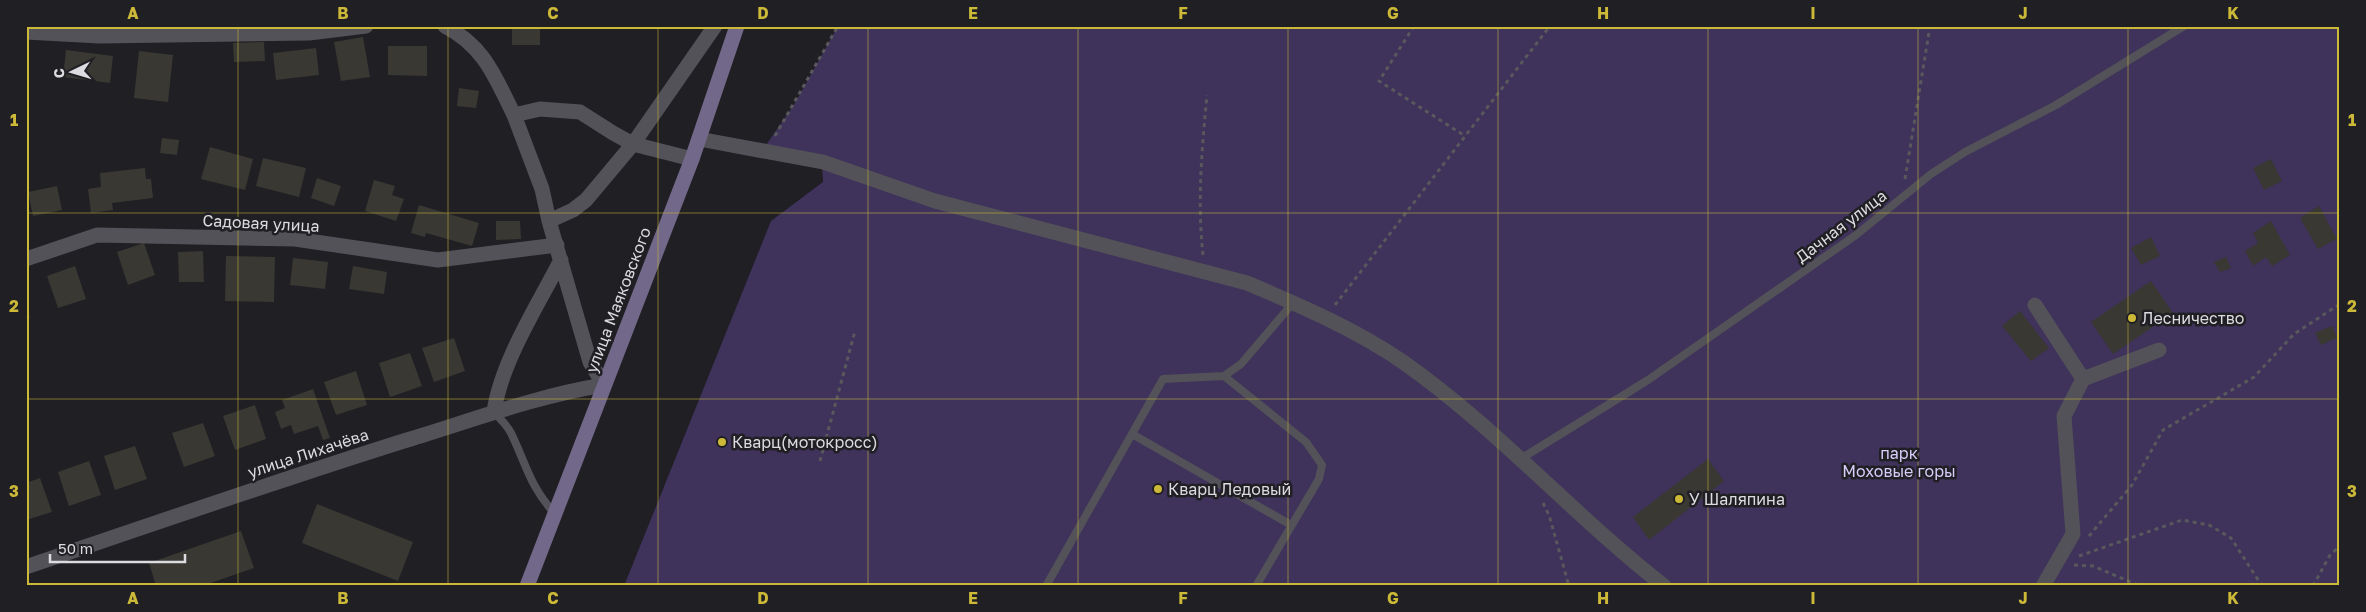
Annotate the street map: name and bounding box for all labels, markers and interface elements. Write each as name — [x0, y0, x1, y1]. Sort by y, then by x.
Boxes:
text: A — [127, 3, 139, 23]
text: B — [337, 3, 349, 23]
text: C — [547, 3, 559, 23]
text: D — [757, 3, 769, 23]
text: E — [968, 3, 978, 23]
text: F — [1178, 3, 1188, 23]
text: G — [1387, 3, 1399, 23]
text: H — [1597, 3, 1609, 23]
text: I — [1810, 3, 1816, 23]
text: J — [2018, 3, 2028, 23]
text: K — [2227, 3, 2239, 23]
north arrow — [48, 48, 98, 98]
text: С — [50, 67, 67, 79]
text: 1 — [10, 110, 18, 130]
text: 1 — [2348, 110, 2356, 130]
street label: Дачная улица — [1792, 185, 1890, 267]
street label: Садовая улица — [202, 210, 320, 236]
street label: улица Маяковского — [581, 224, 655, 376]
text: 2 — [9, 296, 19, 316]
text: 2 — [2347, 296, 2357, 316]
place label: Лесничество — [2142, 308, 2244, 328]
marker: Лесничество — [2126, 312, 2138, 324]
street label: улица Лихачёва — [245, 424, 371, 482]
place label: Кварц(мотокросс) — [732, 432, 878, 452]
marker: Кварц(мотокросс) — [716, 436, 728, 448]
park label: парк Моховые горы — [1842, 443, 1956, 481]
place label: Кварц Ледовый — [1168, 479, 1291, 499]
text: 3 — [9, 481, 19, 501]
text: 3 — [2347, 481, 2357, 501]
marker: Кварц Ледовый — [1152, 483, 1164, 495]
place label: У Шаляпина — [1689, 489, 1785, 509]
marker: У Шаляпина — [1673, 493, 1685, 505]
scale bar — [50, 532, 185, 564]
text: 50 m — [58, 539, 93, 557]
text: A — [127, 588, 139, 608]
text: B — [337, 588, 349, 608]
text: C — [547, 588, 559, 608]
text: D — [757, 588, 769, 608]
text: E — [968, 588, 978, 608]
text: F — [1178, 588, 1188, 608]
text: G — [1387, 588, 1399, 608]
text: H — [1597, 588, 1609, 608]
text: I — [1810, 588, 1816, 608]
text: J — [2018, 588, 2028, 608]
text: K — [2227, 588, 2239, 608]

